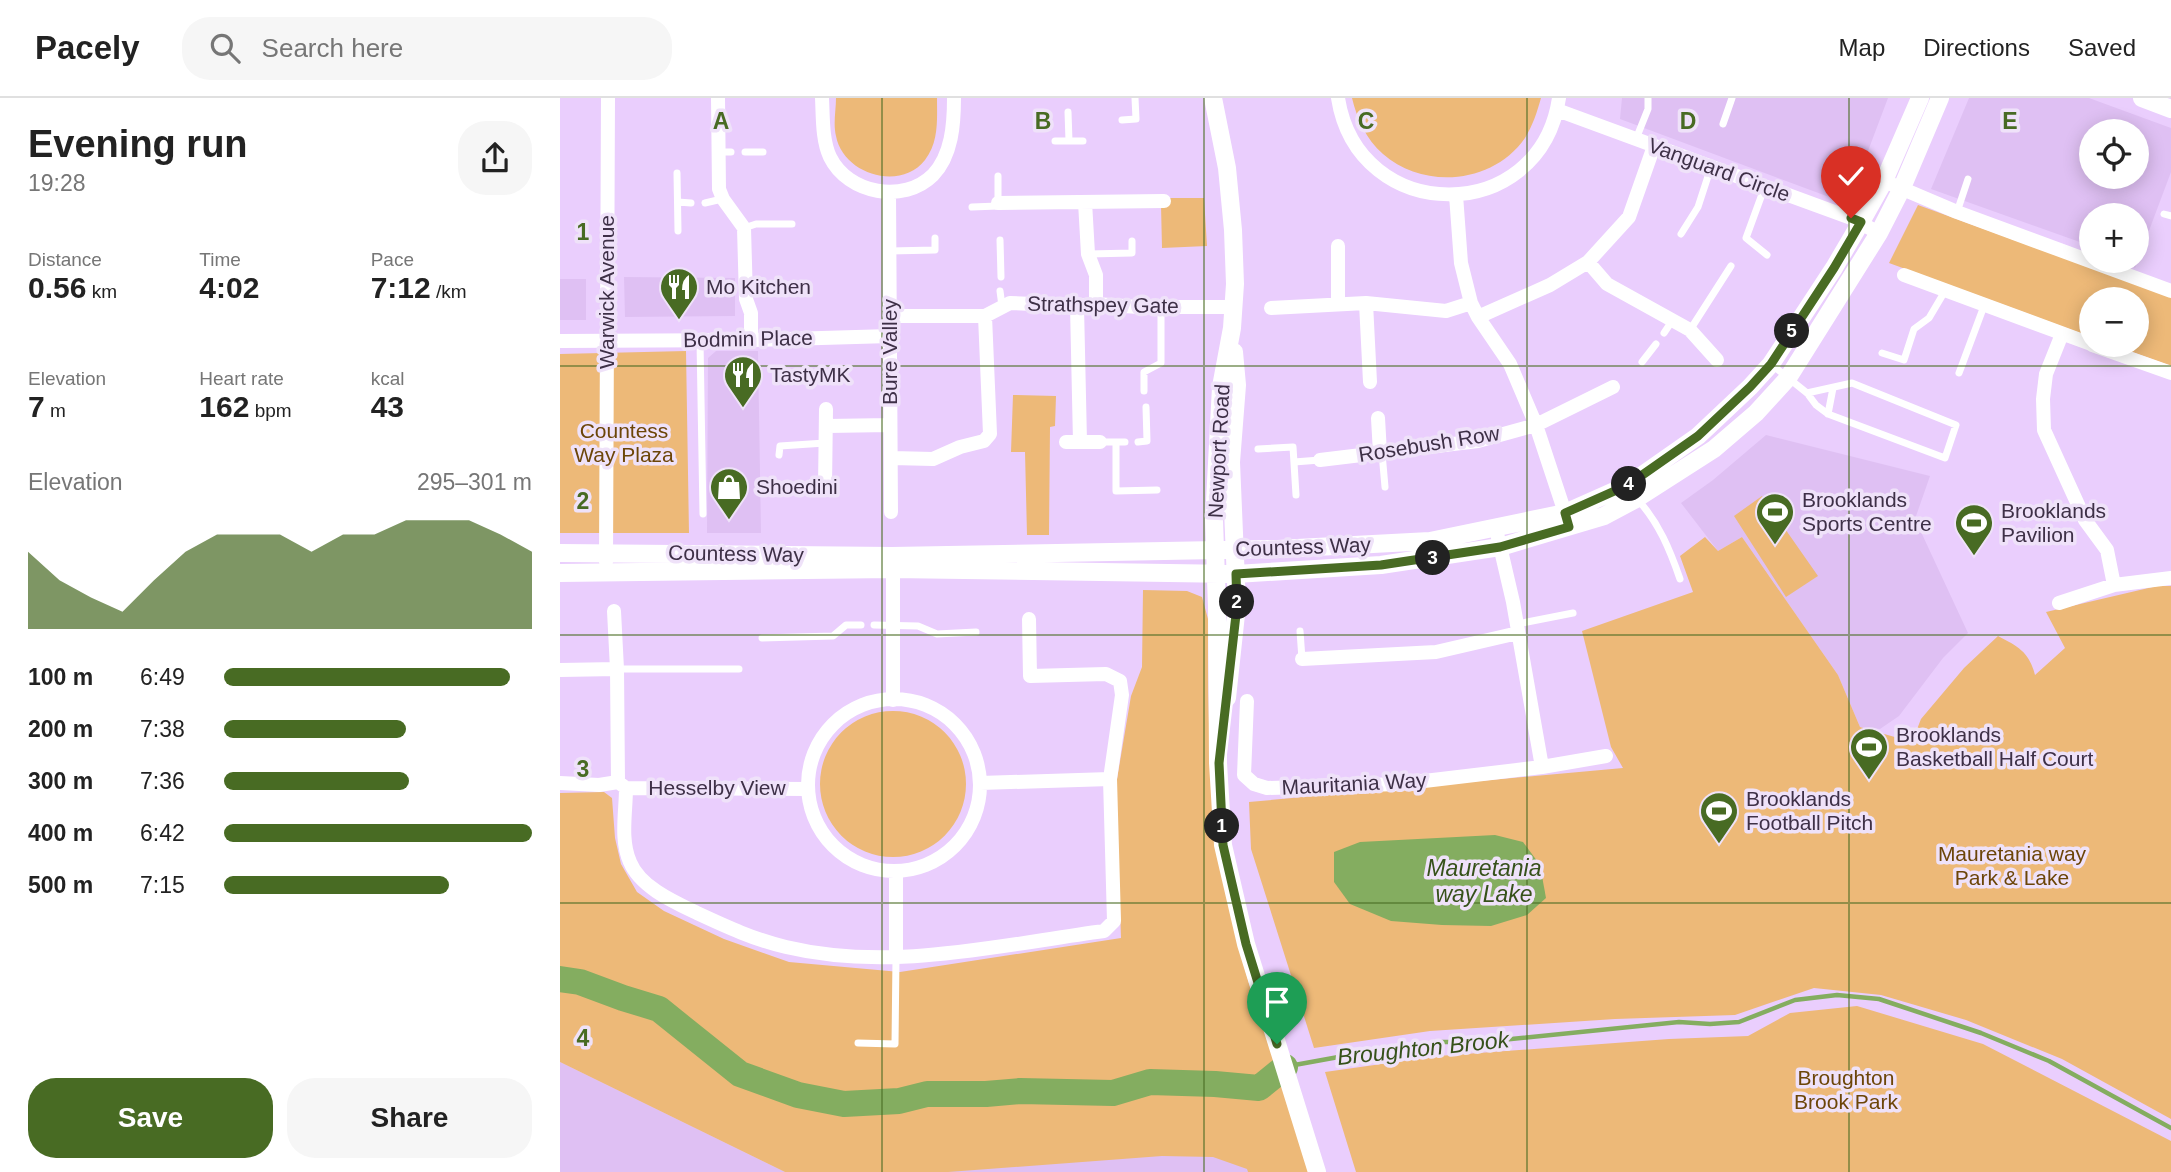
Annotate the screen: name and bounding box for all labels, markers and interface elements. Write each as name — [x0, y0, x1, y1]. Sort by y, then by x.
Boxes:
search box — [182, 17, 672, 80]
text: Pacely — [35, 29, 140, 66]
icon: search — [206, 29, 244, 67]
text: Search here — [262, 33, 403, 63]
text: Map — [1839, 34, 1885, 61]
text: Directions — [1923, 34, 2030, 61]
text: Saved — [2068, 34, 2136, 61]
text: A — [713, 108, 729, 134]
text: B — [1035, 108, 1051, 134]
text: C — [1358, 108, 1374, 134]
text: D — [1680, 108, 1696, 134]
text: E — [2002, 108, 2018, 134]
map controls — [2079, 119, 2149, 357]
button: locate — [2079, 119, 2149, 189]
button: share — [458, 121, 532, 195]
text: Evening run — [28, 123, 248, 165]
street label: Vanguard Circle — [1645, 133, 1793, 206]
pin — [1821, 146, 1881, 218]
icon: check — [1832, 157, 1870, 195]
text: 19:28 — [28, 170, 86, 196]
button: + — [2079, 203, 2149, 273]
street label: Warwick Avenue — [595, 215, 618, 369]
text: 1 — [577, 219, 590, 245]
text: Distance — [28, 249, 102, 270]
text: Time — [199, 249, 241, 270]
text: Pace — [371, 249, 414, 270]
restaurant icon: Mo Kitchen — [658, 266, 700, 321]
text: 0.56 — [28, 271, 86, 304]
text: 4:02 — [199, 271, 259, 304]
text: 7:12 — [371, 271, 431, 304]
place label: Mo Kitchen — [706, 275, 811, 298]
text: km — [86, 281, 117, 302]
text: /km — [431, 281, 467, 302]
button: − — [2079, 287, 2149, 357]
street label: Strathspey Gate — [1027, 292, 1179, 317]
street label: Bure Valley — [878, 299, 901, 405]
pin: 5 — [1774, 314, 1810, 348]
text: 5 — [1786, 320, 1797, 341]
street label: Bodmin Place — [683, 326, 813, 351]
restaurant icon: TastyMK — [722, 354, 764, 409]
place label: TastyMK — [770, 363, 851, 386]
text: Elevation — [28, 368, 106, 389]
text: Heart rate — [199, 368, 284, 389]
text: kcal — [371, 368, 404, 389]
street label: Newport Road — [1204, 383, 1233, 519]
text: 7 — [28, 390, 45, 423]
text: 162 — [199, 390, 249, 423]
text: 43 — [371, 390, 404, 423]
text: m — [45, 400, 66, 421]
text: bpm — [249, 400, 292, 421]
park label: Countess Way Plaza — [574, 419, 674, 466]
street label: Rosebush Row — [1357, 421, 1502, 466]
shop icon: Shoedini — [708, 466, 750, 521]
pin: 4 — [1612, 466, 1646, 502]
text: Elevation — [28, 469, 123, 495]
text: 295–301 m — [417, 469, 532, 495]
text: 4 — [1623, 473, 1634, 494]
place label: Shoedini — [756, 475, 838, 498]
text: 2 — [577, 488, 589, 514]
place label: Brooklands Sports Centre — [1802, 488, 1932, 535]
sports icon: Brooklands Sports Centre — [1754, 491, 1796, 546]
place label: Brooklands Pavilion — [2001, 499, 2106, 546]
sports icon: Brooklands Pavilion — [1953, 502, 1995, 557]
street label: Countess Way — [1235, 533, 1372, 560]
pin: 3 — [1416, 540, 1450, 575]
street label: Countess Way — [668, 541, 805, 566]
text: 3 — [1427, 547, 1438, 568]
pin: 2 — [1220, 584, 1254, 620]
text: 2 — [1231, 591, 1242, 612]
text: 100 m — [28, 664, 93, 690]
text: 6:49 — [140, 664, 185, 690]
text: 200 m — [28, 716, 93, 742]
text: 7:38 — [140, 716, 185, 742]
place label: Brooklands Basketball Half Court — [1896, 723, 2093, 770]
sports icon: Brooklands Basketball Half Court — [1848, 726, 1890, 781]
text: 3 — [577, 756, 589, 782]
text: 300 m — [28, 768, 93, 794]
text: 7:36 — [140, 768, 185, 794]
street label: Mauritania Way — [1281, 768, 1428, 799]
street label: Hesselby View — [648, 776, 787, 799]
place label: Brooklands Football Pitch — [1746, 787, 1873, 834]
sports icon: Brooklands Football Pitch — [1698, 790, 1740, 845]
pin: 1 — [1204, 808, 1240, 844]
text: 1 — [1216, 815, 1227, 836]
text: 400 m — [28, 820, 93, 846]
text: 6:42 — [140, 820, 185, 846]
park label: Mauretania way Park & Lake — [1938, 842, 2087, 889]
water label: Mauretania way Lake — [1426, 855, 1542, 907]
text: 500 m — [28, 872, 93, 898]
text: 7:15 — [140, 872, 185, 898]
pin — [1247, 972, 1307, 1044]
icon: arrive — [1258, 983, 1296, 1021]
text: 4 — [577, 1025, 590, 1051]
water label: Broughton Brook — [1336, 1026, 1512, 1070]
park label: Broughton Brook Park — [1794, 1066, 1898, 1113]
button: Save — [28, 1078, 273, 1158]
button: Share — [287, 1078, 532, 1158]

